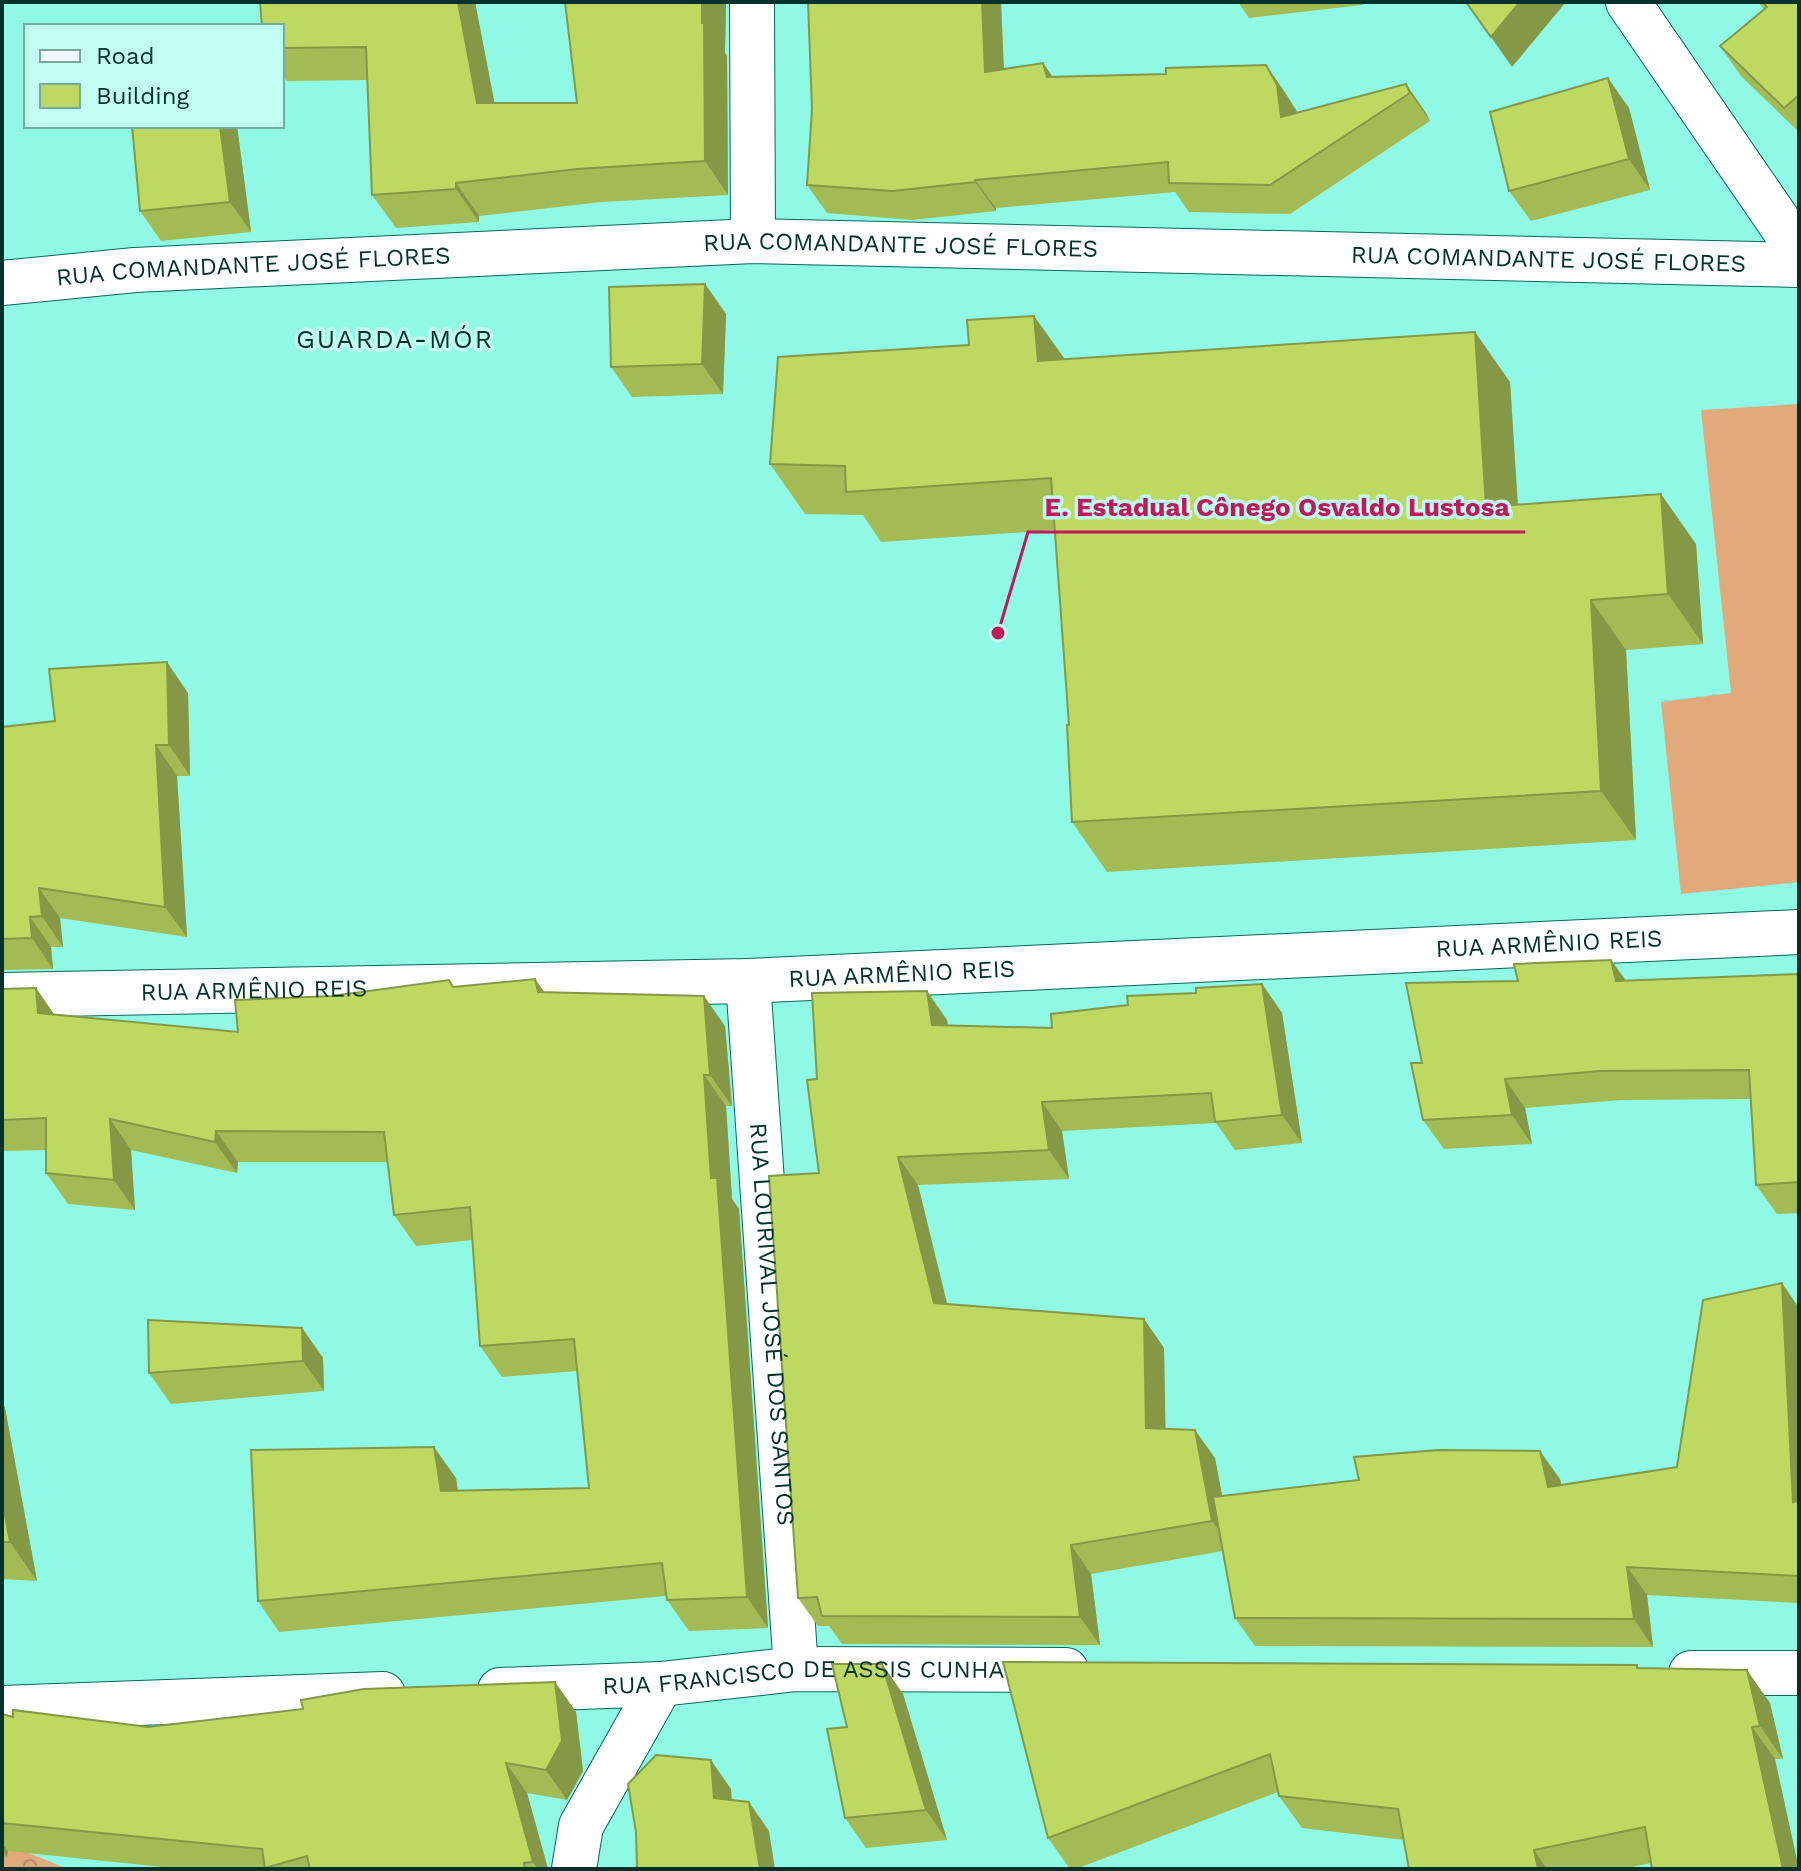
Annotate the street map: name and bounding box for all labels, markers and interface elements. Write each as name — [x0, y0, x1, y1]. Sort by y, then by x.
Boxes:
legend — [24, 24, 284, 128]
text: Road — [96, 42, 155, 70]
text: Building — [96, 82, 189, 110]
street label: RUA COMANDANTE JOSÉ FLORES — [703, 227, 1098, 263]
street label: RUA COMANDANTE JOSÉ FLORES — [55, 241, 451, 292]
street label: RUA COMANDANTE JOSÉ FLORES — [1351, 241, 1746, 278]
district label: GUARDA-MÓR — [296, 324, 494, 354]
callout: E. Estadual Cônego Osvaldo Lustosa — [1028, 482, 1525, 532]
text: E. Estadual Cônego Osvaldo Lustosa — [1045, 492, 1509, 522]
street label: RUA ARMÊNIO REIS — [1435, 924, 1663, 963]
street label: RUA ARMÊNIO REIS — [788, 955, 1016, 993]
street label: RUA ARMÊNIO REIS — [140, 974, 368, 1006]
street label: RUA LOURIVAL JOSÉ DOS SANTOS — [744, 1122, 800, 1527]
street label: RUA FRANCISCO DE ASSIS CUNHA — [602, 1655, 1005, 1700]

